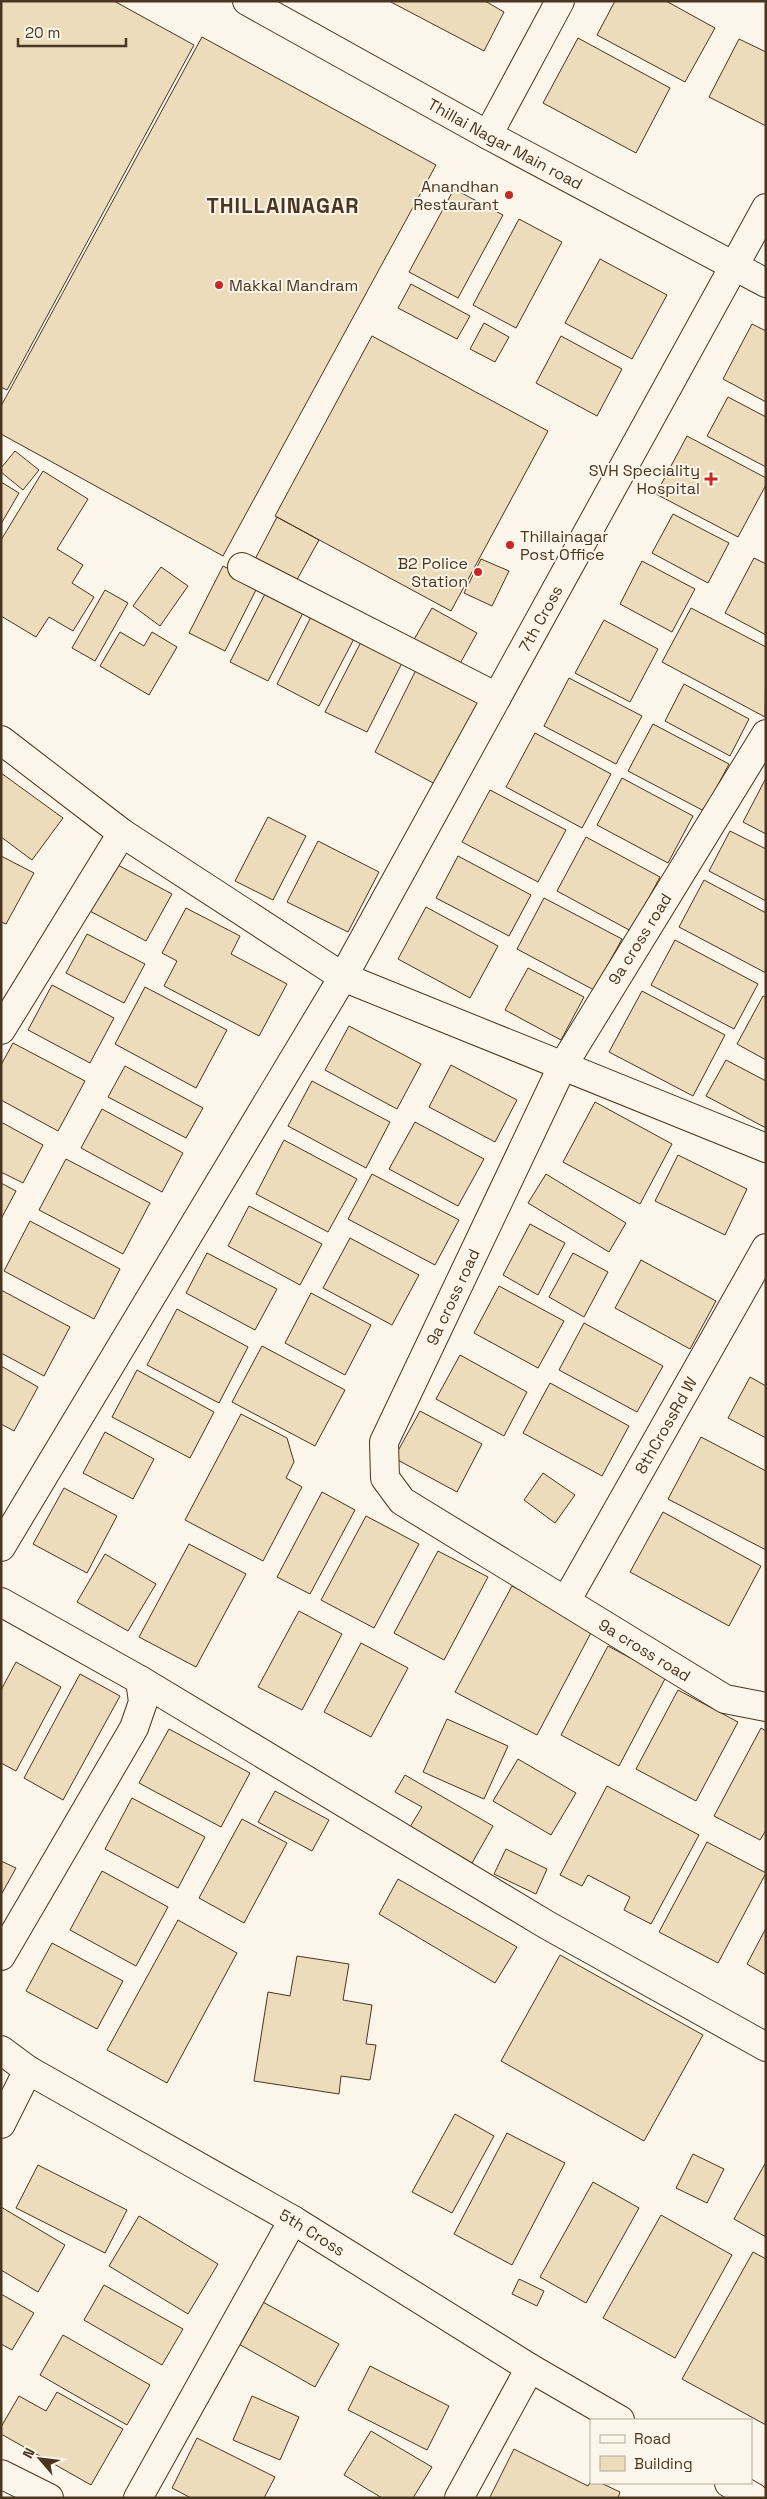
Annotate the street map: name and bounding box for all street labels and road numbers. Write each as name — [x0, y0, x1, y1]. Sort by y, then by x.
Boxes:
street label: Thillai Nagar Main road — [424, 93, 586, 194]
street label: 7th Cross — [513, 581, 567, 656]
street label: 9a cross road — [603, 889, 677, 989]
street label: 9a cross road — [421, 1245, 485, 1349]
street label: 8thCrossRd W — [630, 1373, 701, 1478]
street label: 9a cross road — [595, 1614, 695, 1686]
street label: 5th Cross — [276, 2204, 349, 2261]

